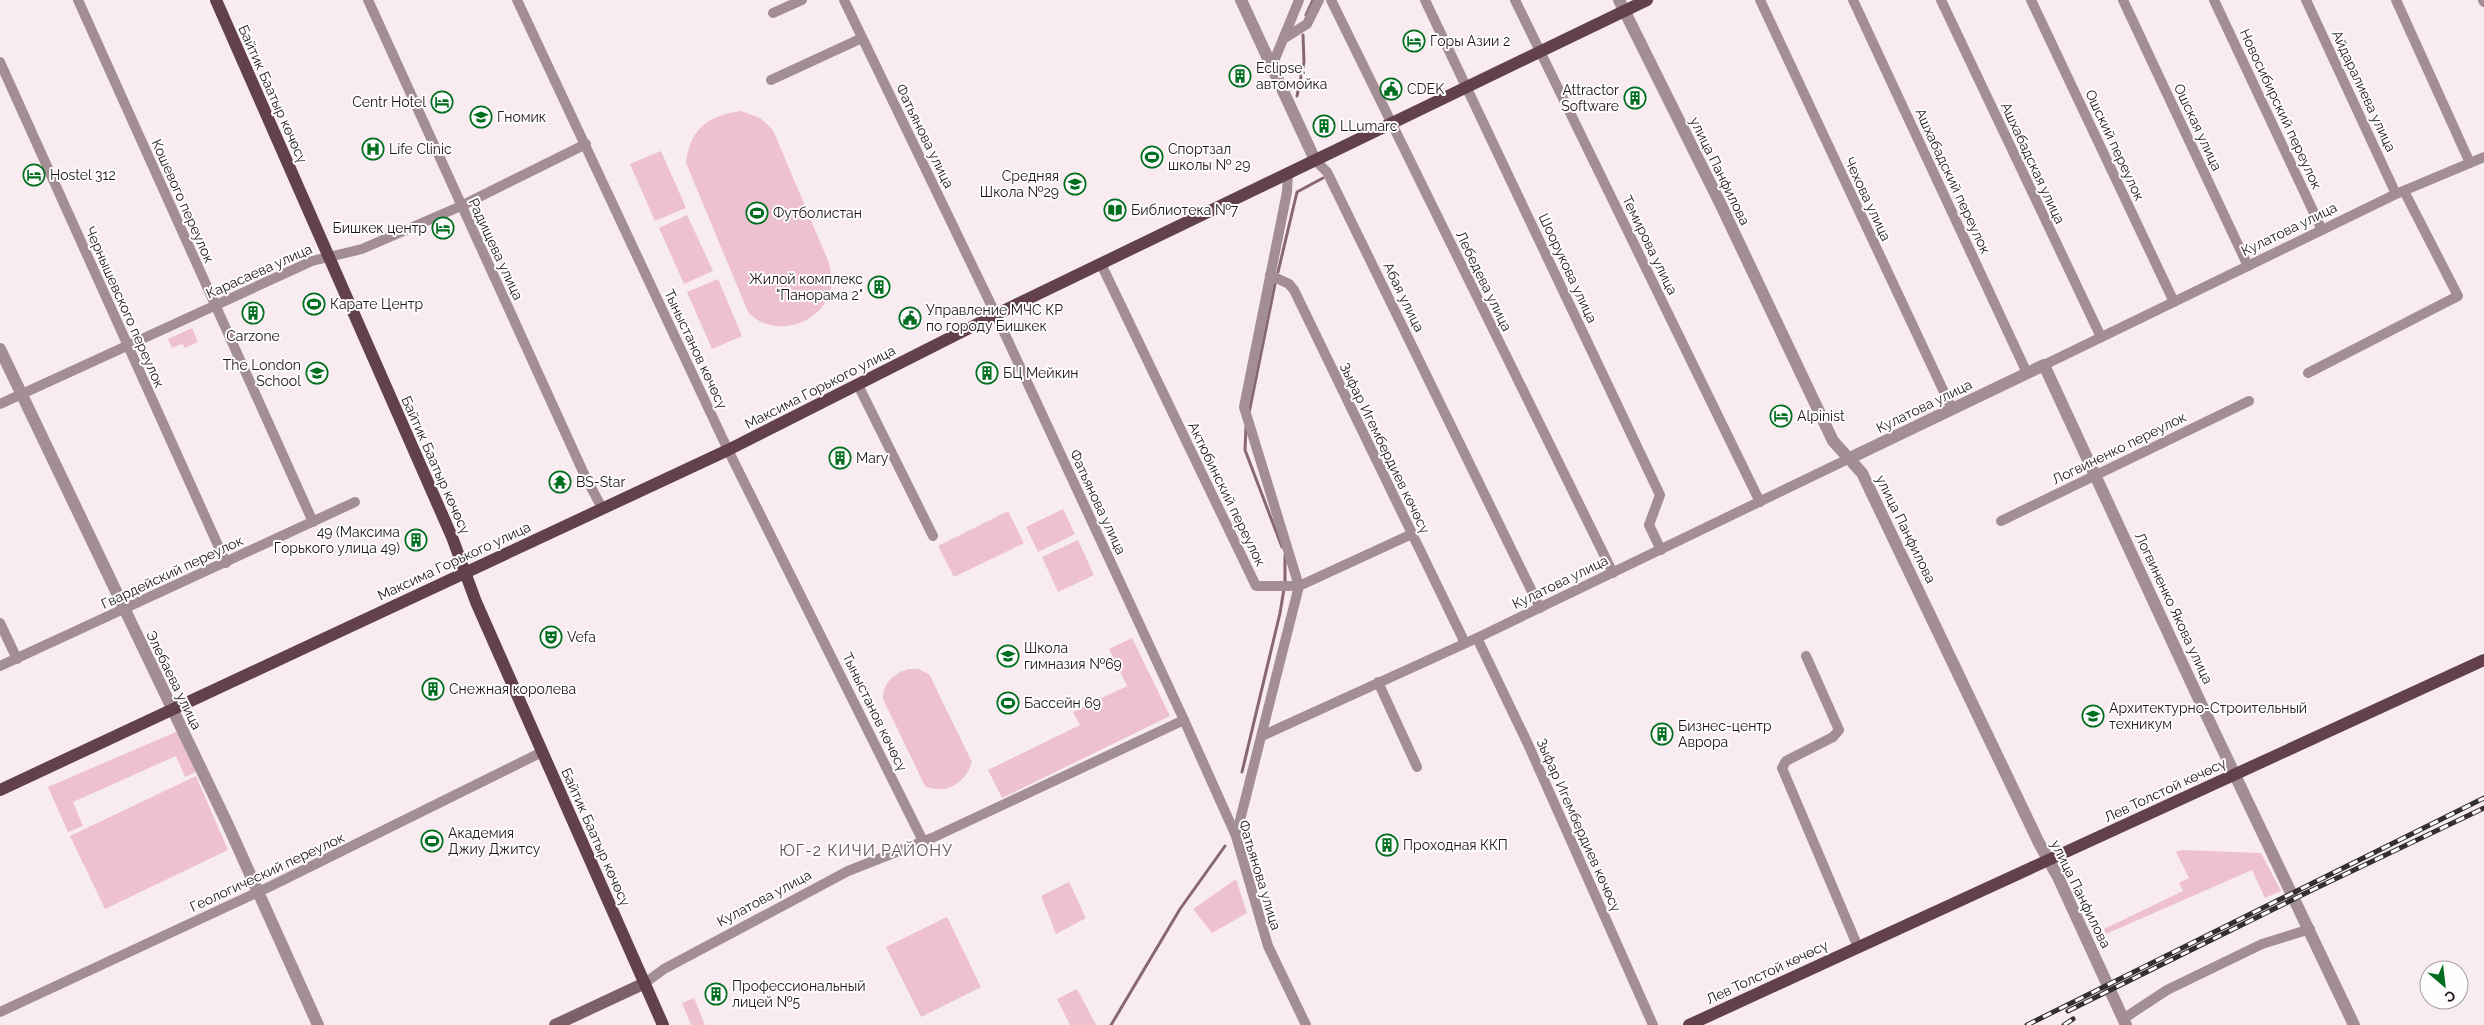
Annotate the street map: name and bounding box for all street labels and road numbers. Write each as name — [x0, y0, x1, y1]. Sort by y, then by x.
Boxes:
street label: Байтик Баатыр көчөсү — [235, 22, 311, 166]
street label: Новосибирский переулок — [2237, 26, 2325, 192]
street label: Айдаралиева улица — [2329, 28, 2399, 154]
street label: Фатьянова улица — [893, 81, 957, 191]
street label: Ошская улица — [2171, 81, 2225, 173]
street label: Ошский переулок — [2082, 87, 2148, 203]
street label: Ашхабадская улица — [1998, 100, 2068, 226]
street label: Ашхабадский переулок — [1912, 106, 1994, 256]
street label: улица Панфилова — [1687, 114, 1753, 228]
street label: Кошевого переулок — [149, 137, 217, 265]
street label: Чехова улица — [1842, 155, 1894, 243]
street label: Темирова улица — [1619, 193, 1681, 297]
street label: Радищева улица — [465, 196, 527, 302]
street label: Кулатова улица — [2239, 199, 2339, 259]
street label: Шоорукова улица — [1536, 211, 1600, 325]
street label: Чернышевского переулок — [82, 224, 168, 390]
street label: Лебедева улица — [1453, 228, 1515, 334]
street label: Карасаева улица — [204, 240, 314, 302]
street label: Абая улица — [1380, 260, 1428, 334]
street label: Тыныстанов көчөсү — [661, 287, 731, 412]
street label: Максима Горького улица — [742, 342, 898, 432]
street label: Зыфар Игембердиев көчөсү — [1337, 360, 1434, 536]
street label: Кулатова улица — [1874, 376, 1974, 436]
street label: Байтик Баатыр көчөсү — [398, 393, 474, 537]
street label: Логвиненко переулок — [2049, 409, 2189, 487]
street label: Актюбинский переулок — [1185, 419, 1269, 569]
street label: Фатьянова улица — [1067, 447, 1129, 557]
street label: улица Панфилова — [1873, 472, 1939, 586]
street label: Максима Горького улица — [375, 519, 533, 603]
street label: Логвиненко Якова улица — [2132, 530, 2216, 686]
street label: Гвардейский переулок — [98, 532, 246, 612]
street label: Кулатова улица — [1510, 552, 1610, 612]
street label: Элебаева улица — [143, 628, 205, 732]
street label: Тыныстанов көчөсү — [839, 650, 911, 774]
street label: Зыфар Игембердиев көчөсү — [1533, 736, 1625, 915]
street label: Лев Толстой көчөсү — [2101, 754, 2229, 825]
street label: Байтик Баатыр көчөсү — [558, 765, 634, 909]
street label: Фатьянова улица — [1236, 818, 1284, 932]
street label: Геологический переулок — [187, 829, 347, 915]
street label: улица Панфилова — [2048, 837, 2114, 951]
street label: Кулатова улица — [714, 866, 814, 930]
street label: Лев Толстой көчөсү — [1703, 936, 1831, 1007]

